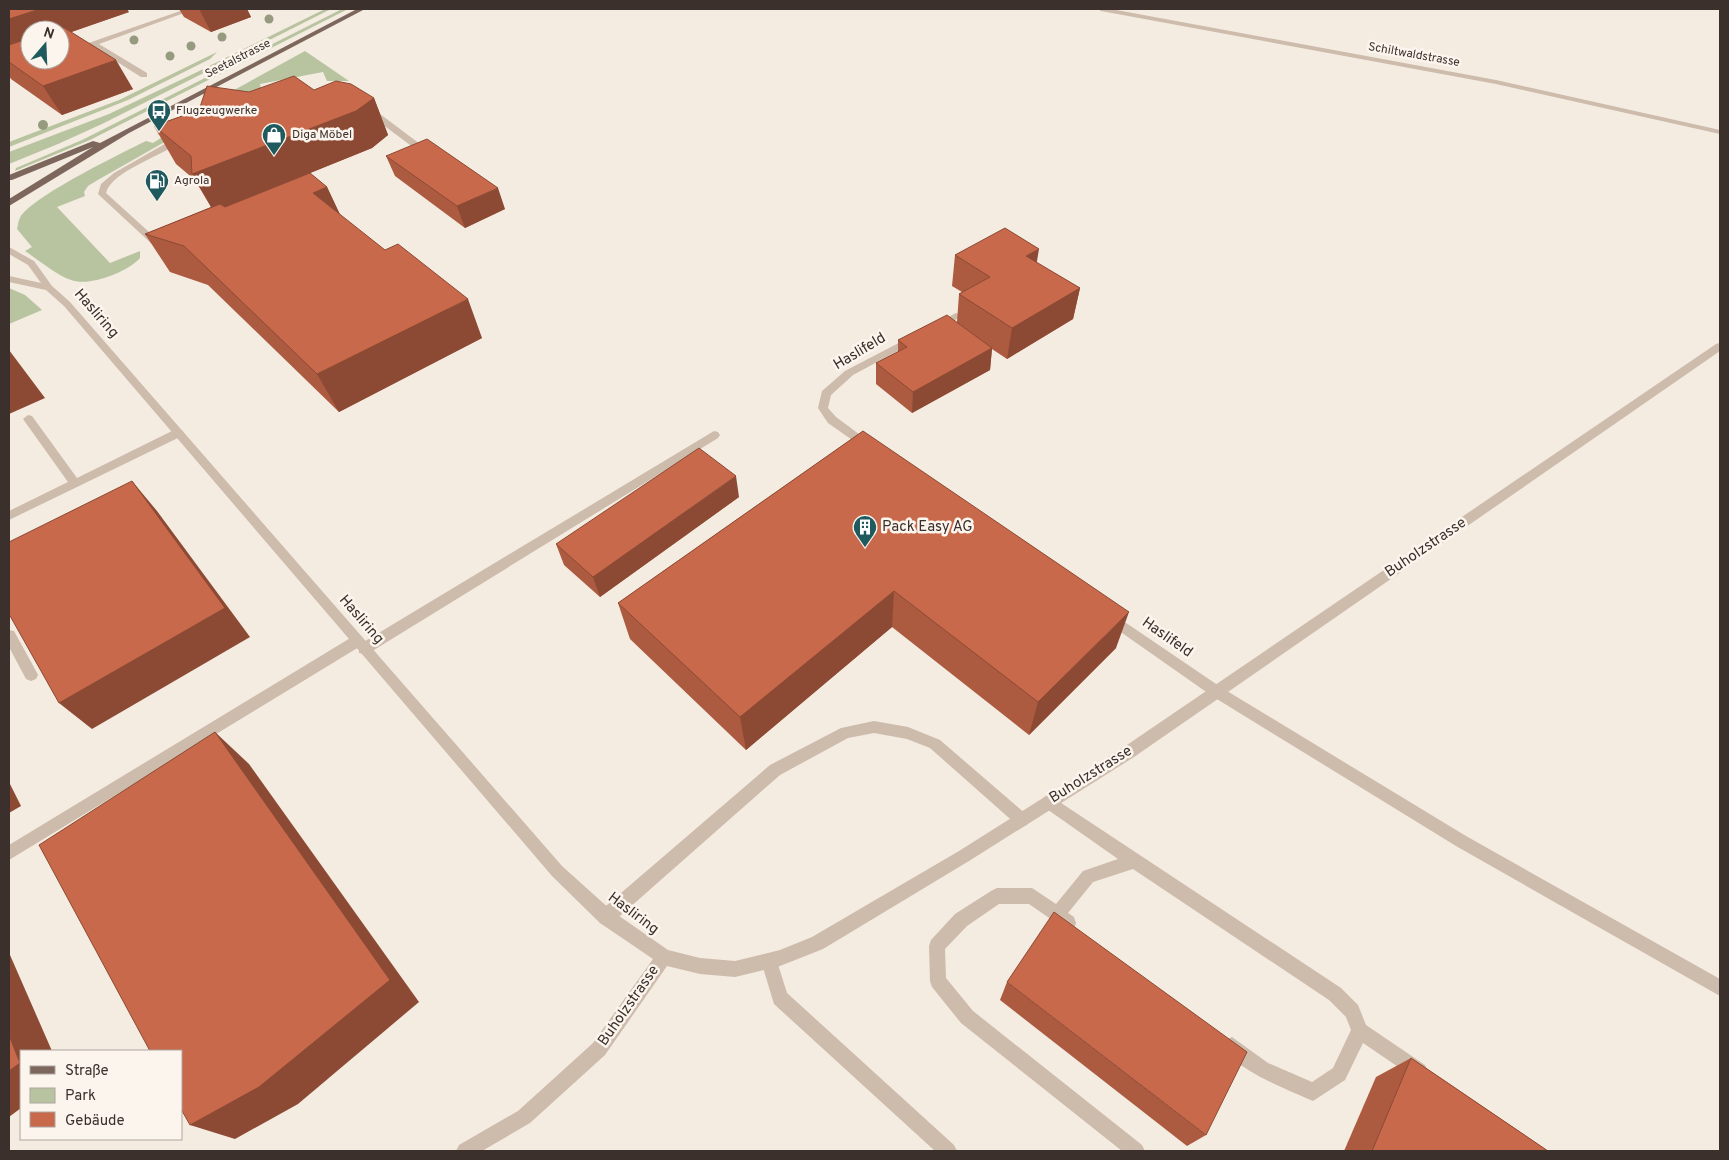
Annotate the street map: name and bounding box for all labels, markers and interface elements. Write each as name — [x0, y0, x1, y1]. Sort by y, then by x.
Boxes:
north arrow — [20, 20, 70, 70]
text: N — [41, 24, 56, 44]
street label: Seetalstrasse — [202, 36, 274, 82]
street label: Schiltwaldstrasse — [1367, 39, 1461, 71]
bus stop icon: Flugzeugwerke — [146, 98, 172, 132]
place label: Flugzeugwerke — [176, 103, 257, 119]
shop icon: Diga Möbel — [261, 122, 287, 156]
place label: Diga Möbel — [292, 127, 352, 143]
fuel station icon: Agrola — [144, 168, 170, 202]
place label: Agrola — [174, 173, 209, 189]
street label: Hasliring — [69, 285, 123, 343]
street label: Haslifeld — [830, 329, 890, 375]
building icon: Pack Easy AG — [852, 514, 878, 548]
street label: Buholzstrasse — [1382, 514, 1470, 582]
place label: Pack Easy AG — [882, 518, 973, 537]
street label: Hasliring — [334, 591, 388, 649]
street label: Haslifeld — [1138, 614, 1196, 662]
street label: Buholzstrasse — [1046, 742, 1136, 808]
street label: Hasliring — [604, 889, 662, 939]
street label: Buholzstrasse — [594, 962, 664, 1050]
legend — [20, 1050, 182, 1140]
text: Straße — [65, 1062, 109, 1081]
text: Park — [65, 1087, 96, 1106]
text: Gebäude — [65, 1112, 125, 1131]

